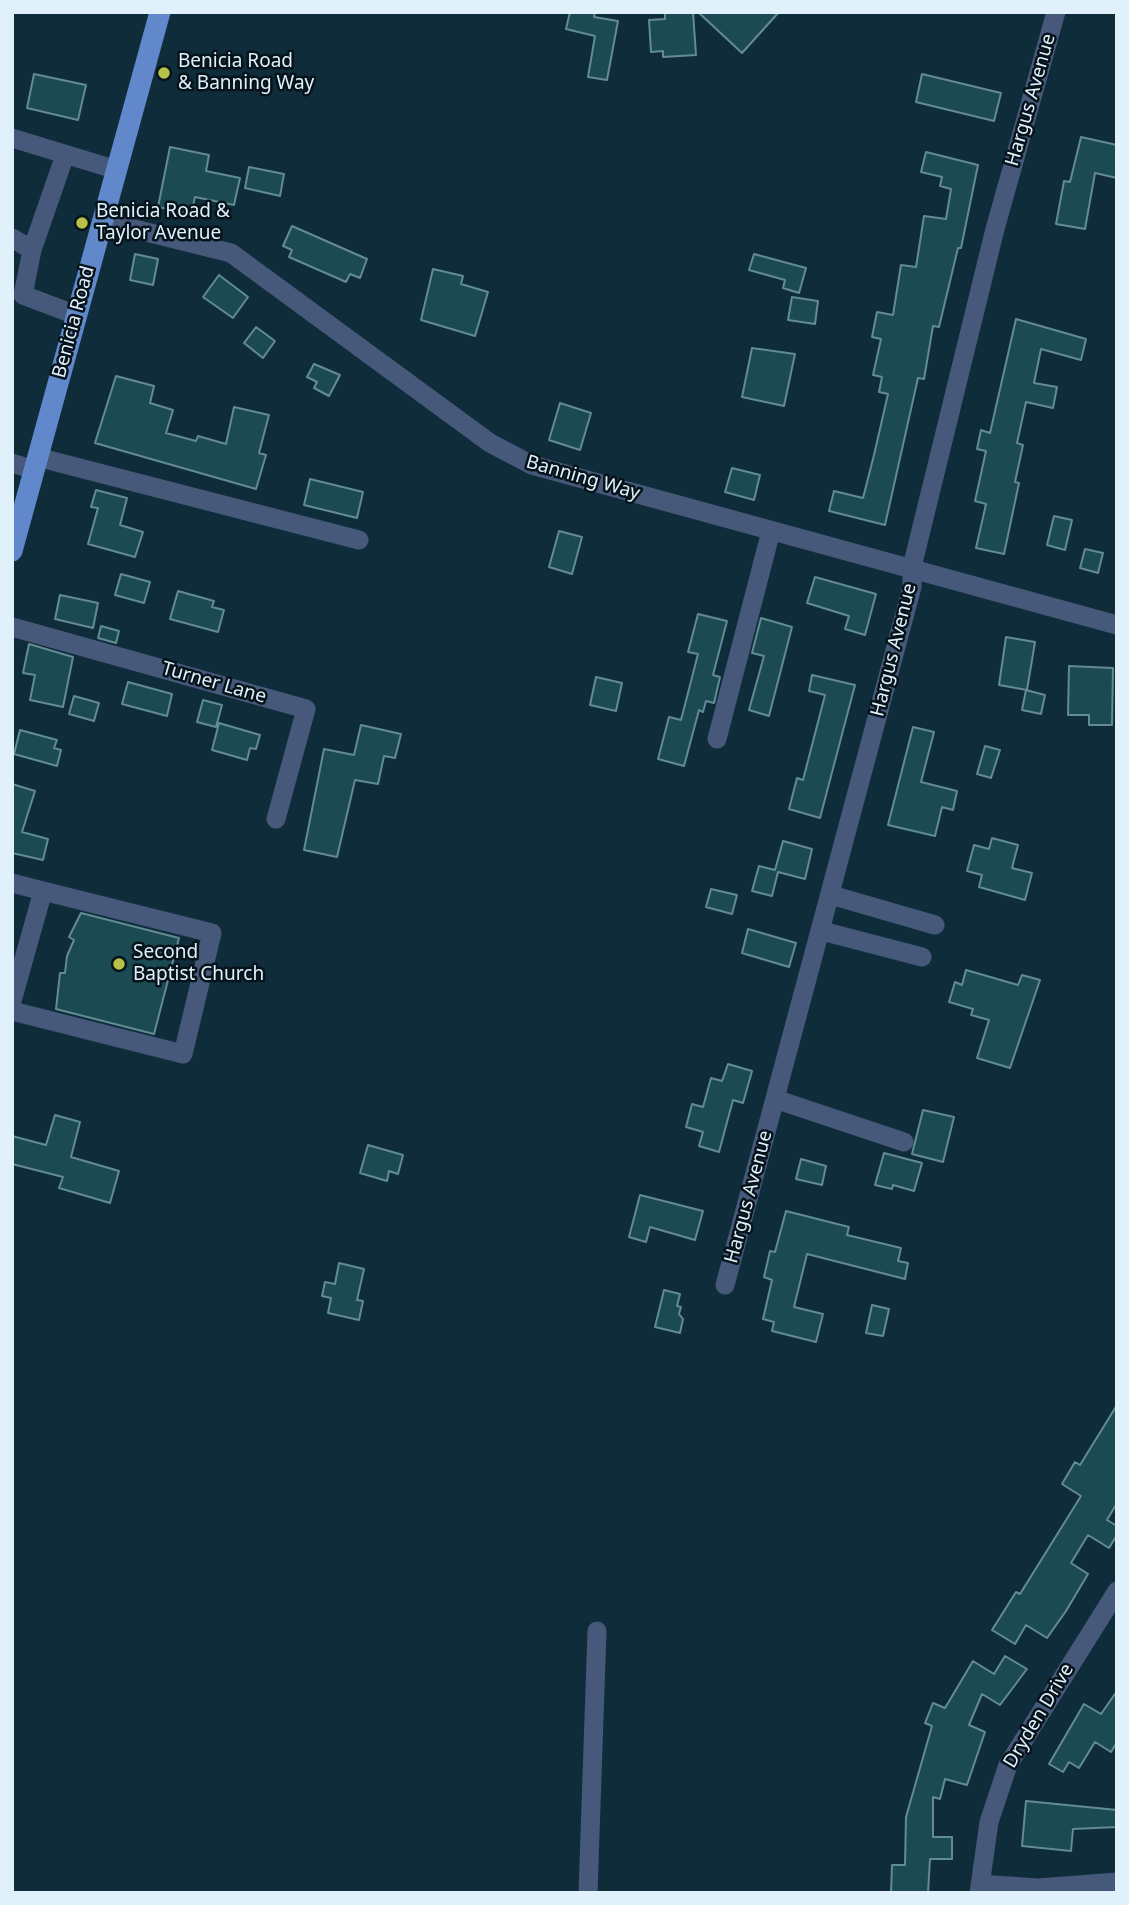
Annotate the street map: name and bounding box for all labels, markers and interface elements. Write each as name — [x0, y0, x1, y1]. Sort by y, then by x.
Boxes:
street label: Hargus Avenue — [1001, 31, 1061, 169]
place label: Benicia Road & Banning Way — [178, 51, 314, 95]
marker: Benicia Road & Banning Way — [156, 65, 172, 81]
place label: Benicia Road & Taylor Avenue — [96, 201, 230, 245]
marker: Benicia Road & Taylor Avenue — [74, 215, 90, 231]
street label: Benicia Road — [48, 264, 100, 380]
street label: Banning Way — [523, 451, 643, 505]
street label: Hargus Avenue — [866, 581, 922, 719]
street label: Turner Lane — [159, 657, 269, 709]
place label: Second Baptist Church — [133, 942, 264, 986]
marker: Second Baptist Church — [111, 956, 127, 972]
street label: Hargus Avenue — [720, 1128, 778, 1266]
street label: Dryden Drive — [999, 1660, 1079, 1772]

